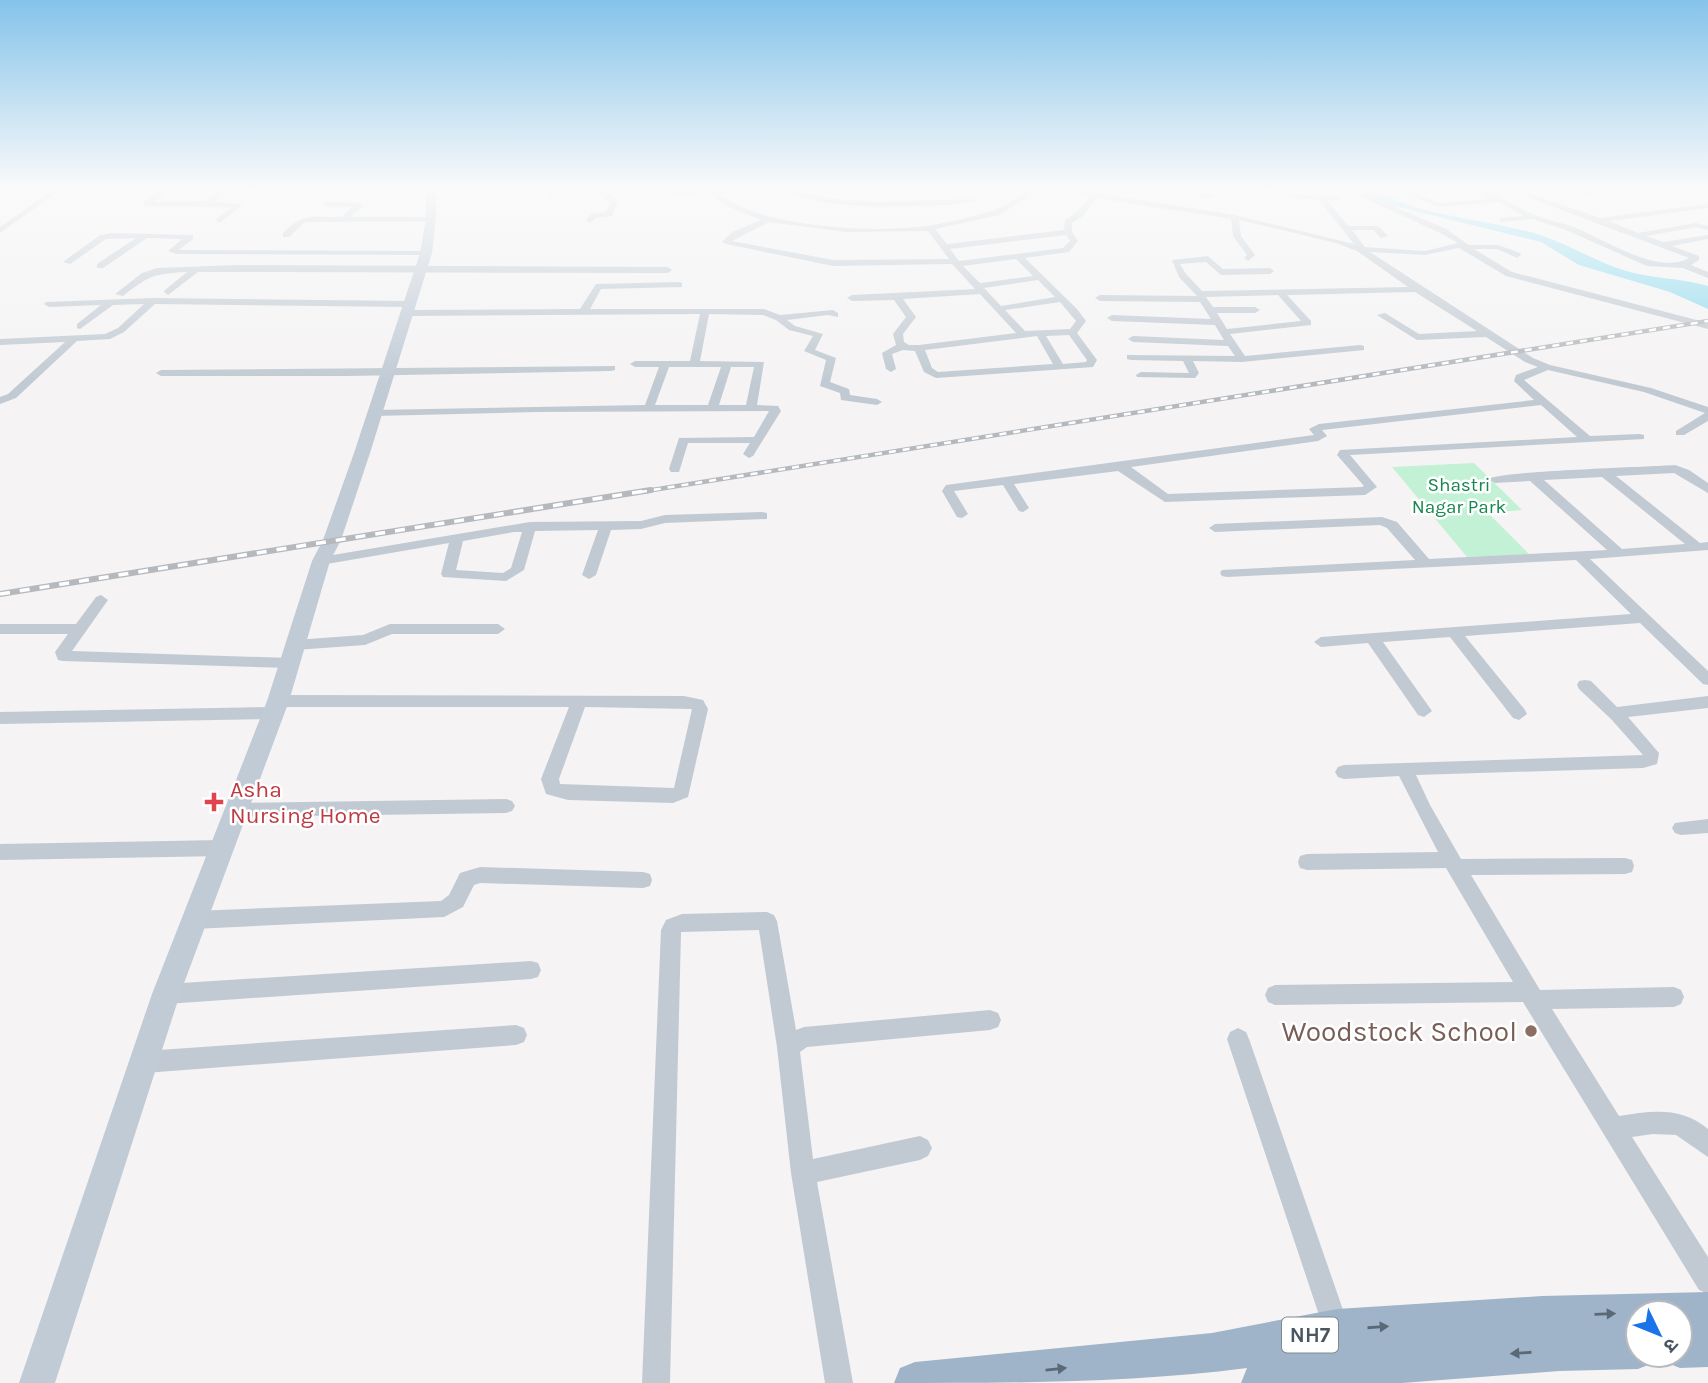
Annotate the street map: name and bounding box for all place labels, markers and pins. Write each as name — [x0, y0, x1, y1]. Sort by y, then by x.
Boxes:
place label: Asha Nursing Home — [230, 776, 381, 829]
marker: Asha Nursing Home — [204, 792, 224, 812]
place label: Woodstock School — [1282, 1015, 1517, 1048]
marker: Woodstock School — [1523, 1023, 1539, 1039]

